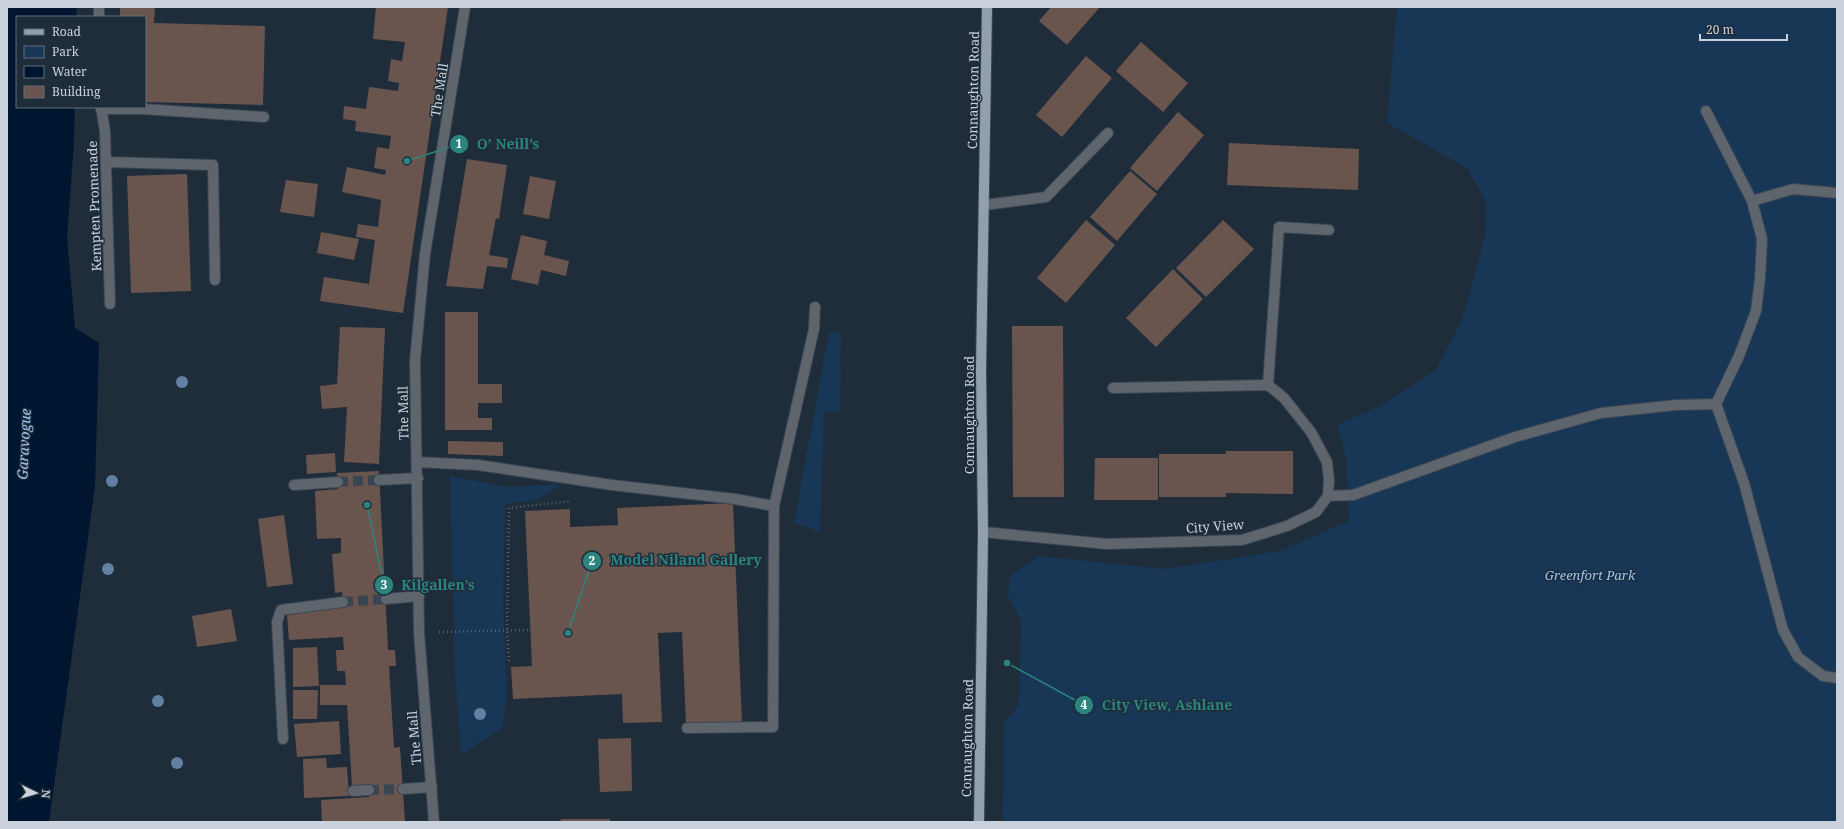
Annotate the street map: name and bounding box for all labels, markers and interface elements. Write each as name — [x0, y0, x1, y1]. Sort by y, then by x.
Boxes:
legend — [16, 16, 146, 108]
scale bar — [1700, 16, 1787, 42]
text: 20 m — [1706, 21, 1734, 38]
text: Road — [52, 23, 82, 40]
street label: Connaughton Road — [963, 31, 983, 149]
text: Park — [52, 43, 80, 60]
street label: The Mall — [426, 62, 452, 118]
text: Water — [52, 63, 87, 80]
text: Building — [52, 83, 101, 100]
callout: O’ Neill’s — [449, 131, 547, 157]
text: O’ Neill’s — [477, 134, 539, 153]
text: 1 — [456, 135, 463, 152]
street label: Kempten Promenade — [83, 140, 105, 272]
street label: Connaughton Road — [960, 356, 978, 474]
street label: The Mall — [394, 386, 412, 440]
water label: Garavogue — [12, 408, 35, 480]
street label: City View — [1185, 515, 1246, 537]
callout: Model Niland Gallery — [582, 548, 769, 574]
text: Model Niland Gallery — [610, 550, 763, 569]
text: 2 — [589, 552, 596, 569]
park label: Greenfort Park — [1545, 566, 1636, 584]
callout: Kilgallen’s — [374, 572, 483, 598]
text: Kilgallen’s — [401, 575, 475, 594]
text: 3 — [381, 576, 388, 593]
street label: Connaughton Road — [957, 679, 977, 797]
callout: City View, Ashlane — [1074, 692, 1240, 718]
text: City View, Ashlane — [1102, 695, 1232, 714]
text: 4 — [1081, 696, 1088, 713]
street label: The Mall — [403, 710, 425, 766]
north arrow — [16, 773, 56, 813]
text: N — [39, 789, 54, 799]

